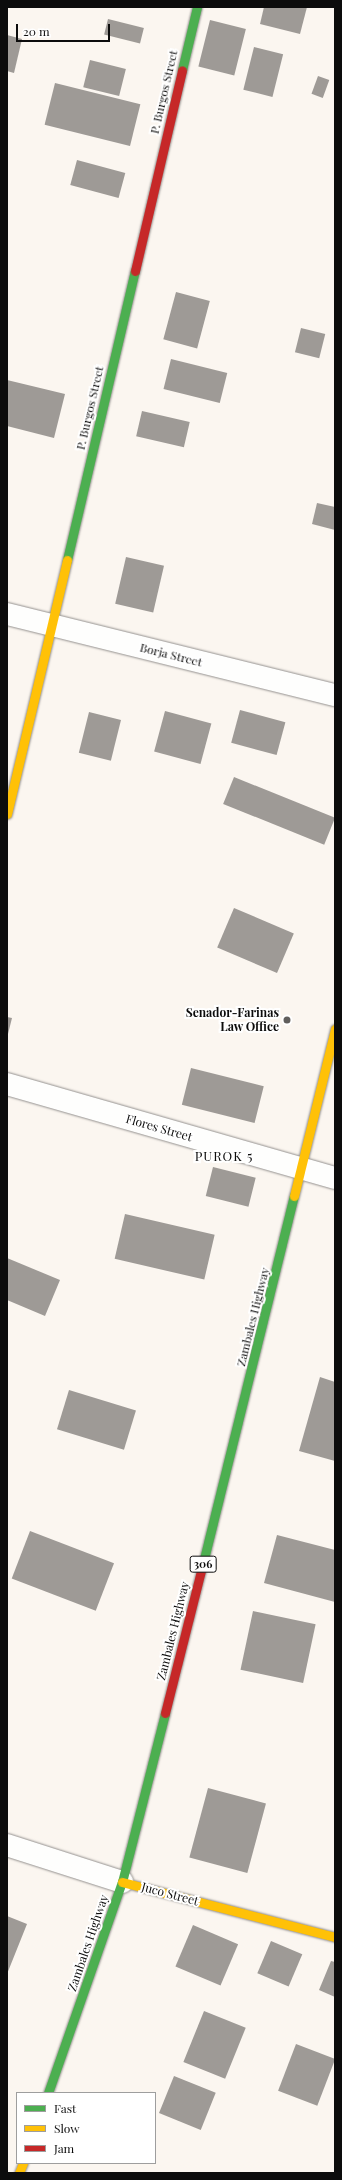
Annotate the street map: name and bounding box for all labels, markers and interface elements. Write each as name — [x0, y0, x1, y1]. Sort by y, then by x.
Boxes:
scale bar — [18, 16, 112, 42]
text: 20 m — [23, 23, 50, 39]
street label: P. Burgos Street — [147, 49, 181, 135]
street label: P. Burgos Street — [73, 365, 107, 451]
street label: Borja Street — [138, 640, 204, 670]
place label: Senador-Farinas Law Office — [186, 1006, 279, 1034]
marker: Senador-Farinas Law Office — [282, 1015, 292, 1025]
street label: Flores Street — [124, 1112, 194, 1144]
district label: PUROK 5 — [195, 1148, 253, 1164]
street label: Zambales Highway — [234, 1266, 272, 1368]
road number: 306 — [189, 1555, 217, 1573]
street label: Zambales Highway — [154, 1580, 192, 1682]
street label: Juco Street — [140, 1879, 200, 1909]
street label: Zambales Highway — [65, 1893, 111, 1993]
legend — [16, 2092, 156, 2164]
text: Fast — [54, 2100, 76, 2116]
text: Slow — [54, 2120, 80, 2136]
text: Jam — [54, 2140, 74, 2156]

